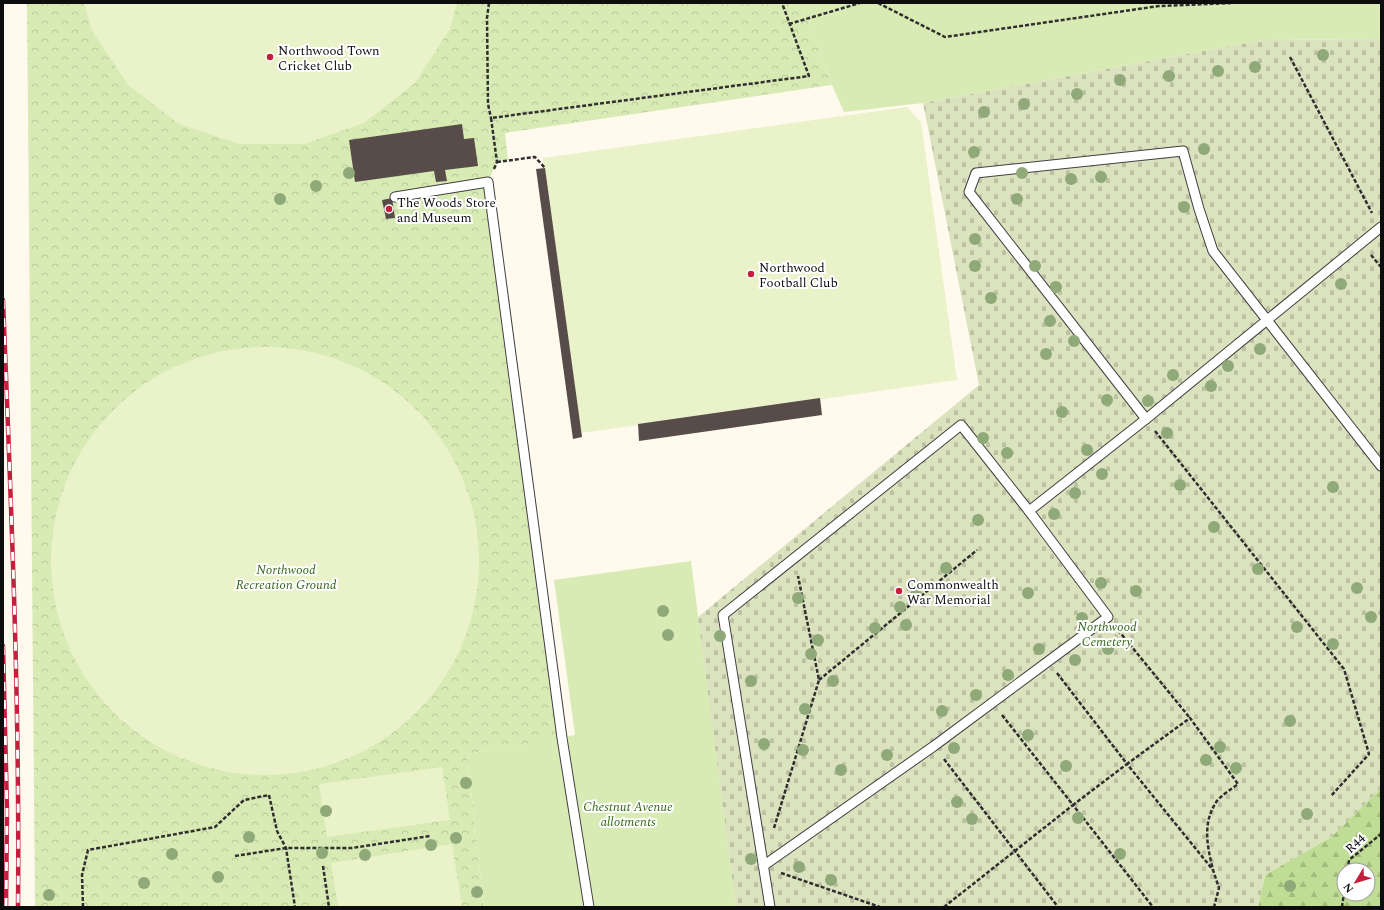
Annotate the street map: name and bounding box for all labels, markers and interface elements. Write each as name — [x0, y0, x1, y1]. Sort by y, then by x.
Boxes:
place label: Northwood Town Cricket Club — [278, 41, 380, 76]
marker: Northwood Town Cricket Club — [265, 52, 275, 62]
place label: The Woods Store and Museum — [397, 193, 496, 228]
marker: The Woods Store and Museum — [384, 204, 394, 214]
place label: Northwood Football Club — [759, 258, 838, 293]
marker: Northwood Football Club — [746, 269, 756, 279]
park label: Northwood Recreation Ground — [236, 560, 337, 595]
place label: Commonwealth War Memorial — [907, 575, 999, 610]
marker: Commonwealth War Memorial — [894, 586, 904, 596]
park label: Northwood Cemetery — [1077, 617, 1137, 652]
park label: Chestnut Avenue allotments — [583, 797, 673, 832]
street label: R44 — [1341, 829, 1371, 858]
north arrow — [1336, 862, 1376, 902]
text: N — [1339, 879, 1358, 897]

